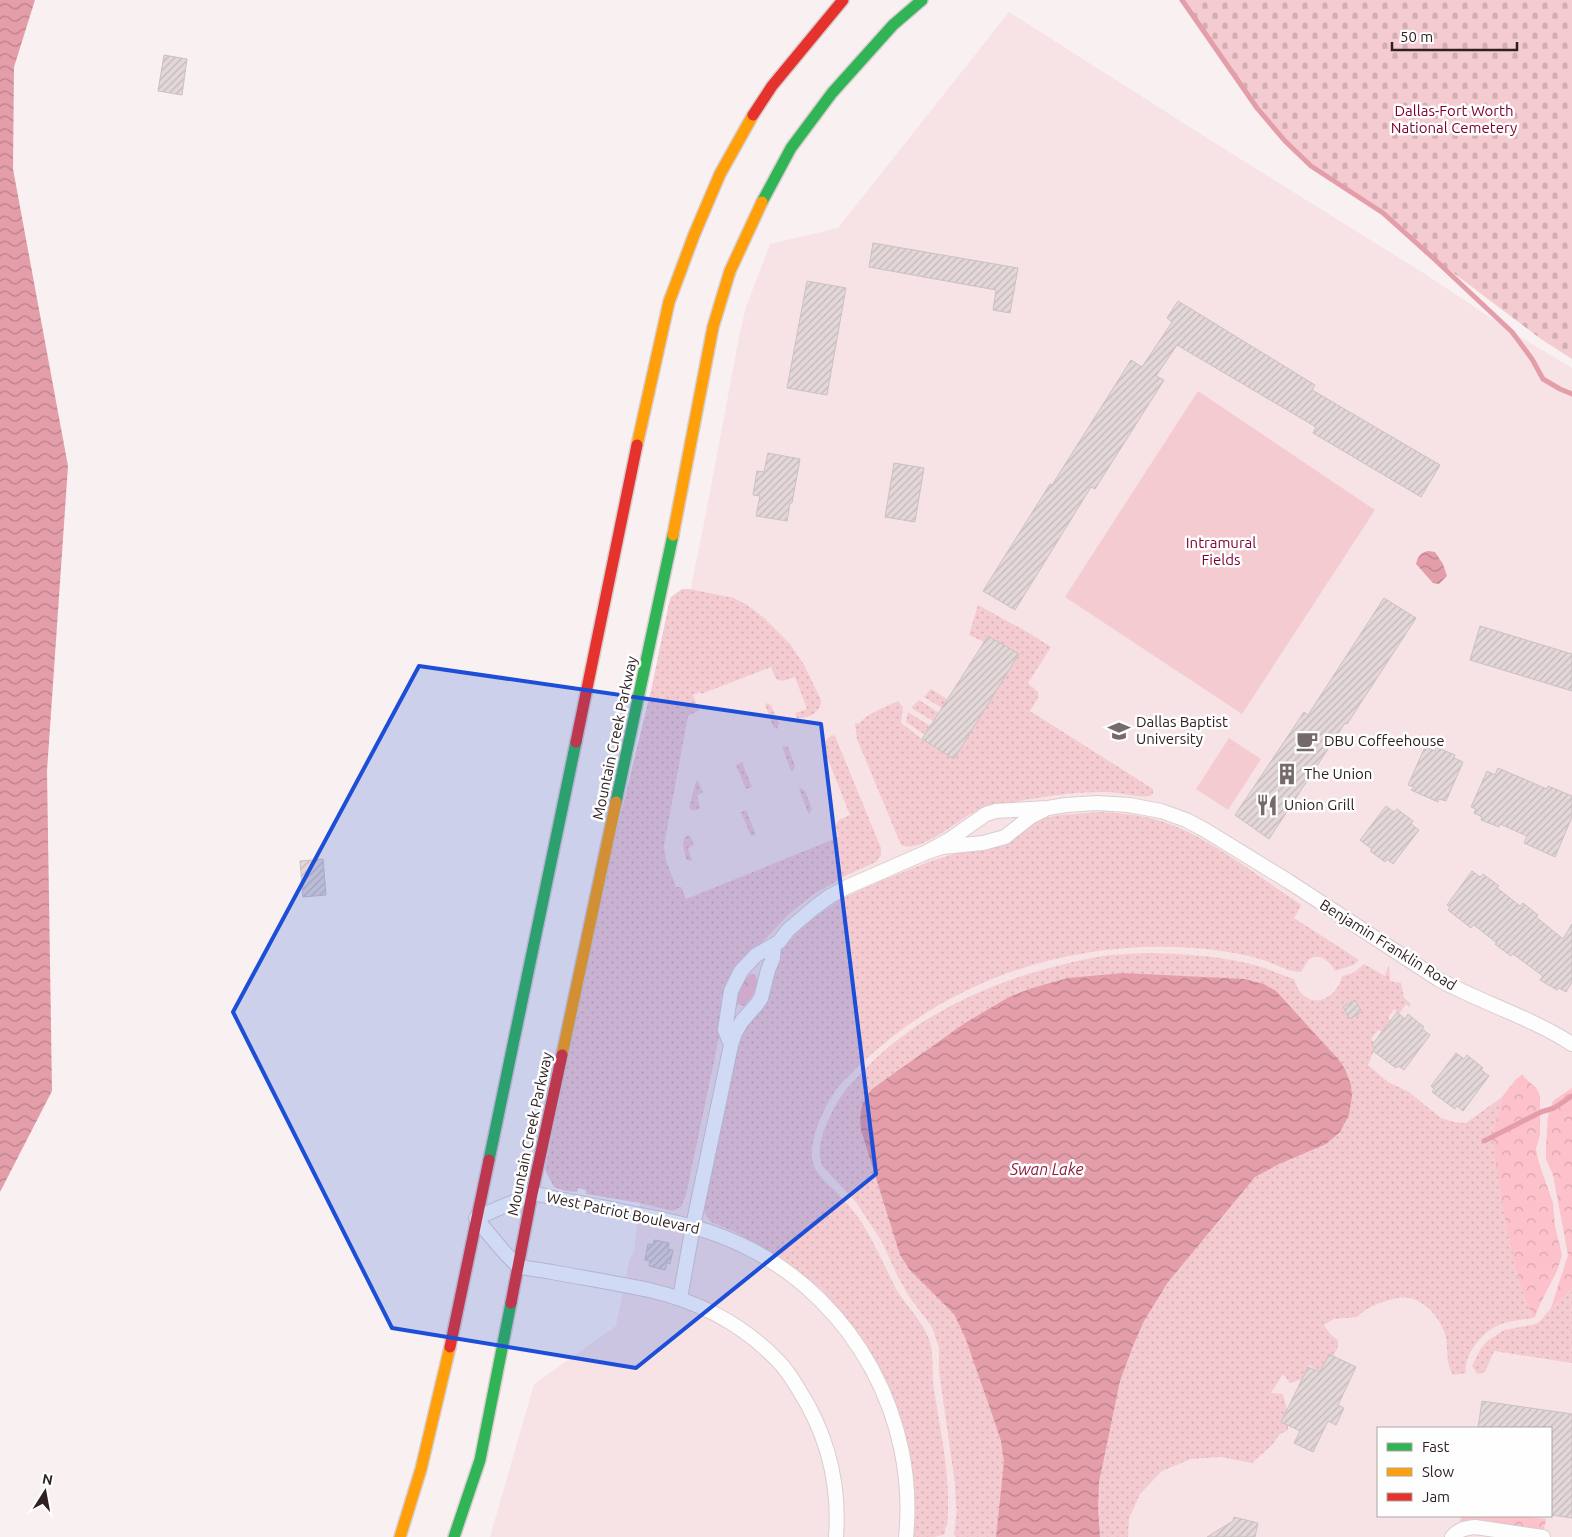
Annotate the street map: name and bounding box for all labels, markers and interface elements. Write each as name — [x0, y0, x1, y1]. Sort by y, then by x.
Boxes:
scale bar — [1392, 20, 1517, 52]
text: 50 m — [1400, 28, 1433, 45]
park label: Dallas-Fort Worth National Cemetery — [1391, 102, 1517, 136]
park label: Intramural Fields — [1186, 534, 1256, 568]
street label: Mountain Creek Parkway — [589, 654, 640, 821]
place label: Dallas Baptist University — [1136, 713, 1228, 747]
school or university icon: Dallas Baptist University — [1106, 718, 1132, 744]
cafe icon: DBU Coffeehouse — [1294, 728, 1320, 754]
place label: DBU Coffeehouse — [1324, 732, 1444, 749]
building icon: The Union — [1274, 761, 1300, 787]
place label: The Union — [1304, 765, 1372, 782]
restaurant icon: Union Grill — [1254, 792, 1280, 818]
place label: Union Grill — [1284, 796, 1354, 813]
street label: Benjamin Franklin Road — [1317, 896, 1460, 994]
street label: Mountain Creek Parkway — [504, 1050, 555, 1217]
water label: Swan Lake — [1009, 1160, 1084, 1178]
street label: West Patriot Boulevard — [545, 1188, 701, 1237]
legend — [1377, 1427, 1552, 1517]
text: Fast — [1422, 1438, 1450, 1455]
text: Slow — [1422, 1463, 1455, 1480]
north arrow — [20, 1467, 70, 1517]
text: N — [41, 1470, 54, 1488]
text: Jam — [1422, 1488, 1450, 1505]

